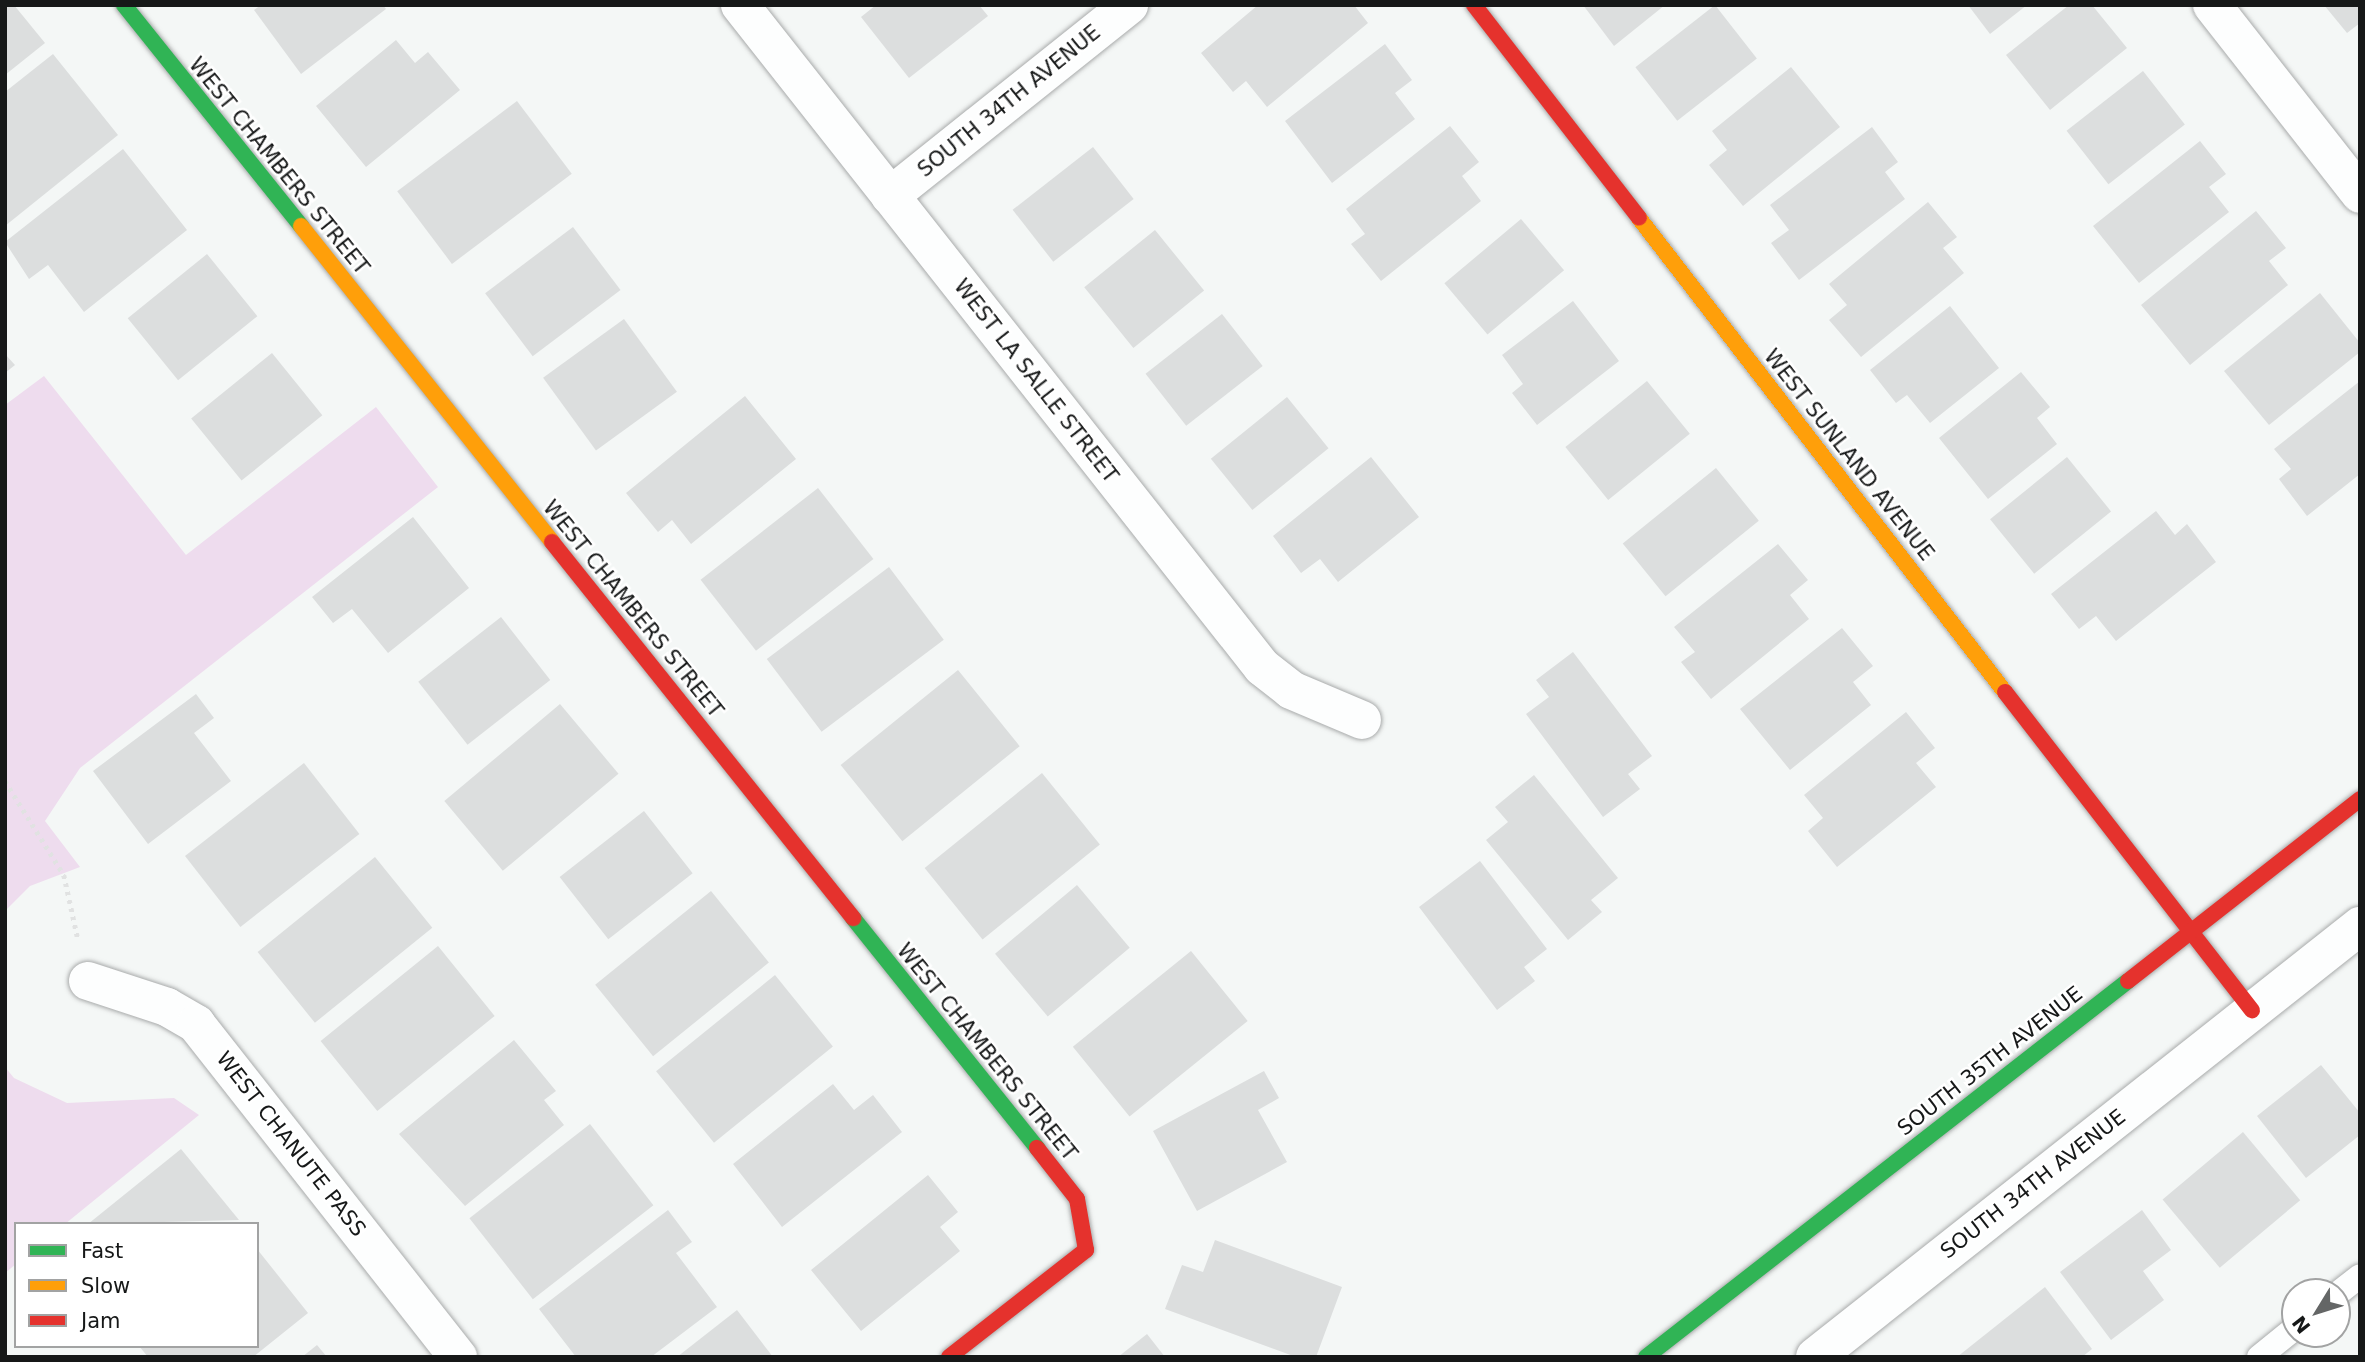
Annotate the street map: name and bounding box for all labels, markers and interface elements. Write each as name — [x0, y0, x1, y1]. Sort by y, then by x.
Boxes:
street label: SOUTH 34TH AVENUE — [913, 20, 1105, 182]
street label: WEST CHAMBERS STREET — [184, 52, 374, 280]
street label: WEST LA SALLE STREET — [949, 274, 1123, 488]
street label: WEST SUNLAND AVENUE — [1759, 344, 1939, 566]
street label: WEST CHAMBERS STREET — [538, 495, 728, 723]
street label: WEST CHAMBERS STREET — [892, 938, 1082, 1166]
street label: SOUTH 35TH AVENUE — [1893, 981, 2087, 1141]
street label: WEST CHANUTE PASS — [211, 1046, 371, 1242]
street label: SOUTH 34TH AVENUE — [1936, 1104, 2130, 1264]
legend — [14, 1222, 259, 1348]
text: Fast — [81, 1239, 123, 1263]
text: Slow — [81, 1274, 130, 1298]
north arrow — [2281, 1278, 2351, 1348]
text: Jam — [81, 1309, 121, 1333]
text: N — [2287, 1312, 2315, 1338]

